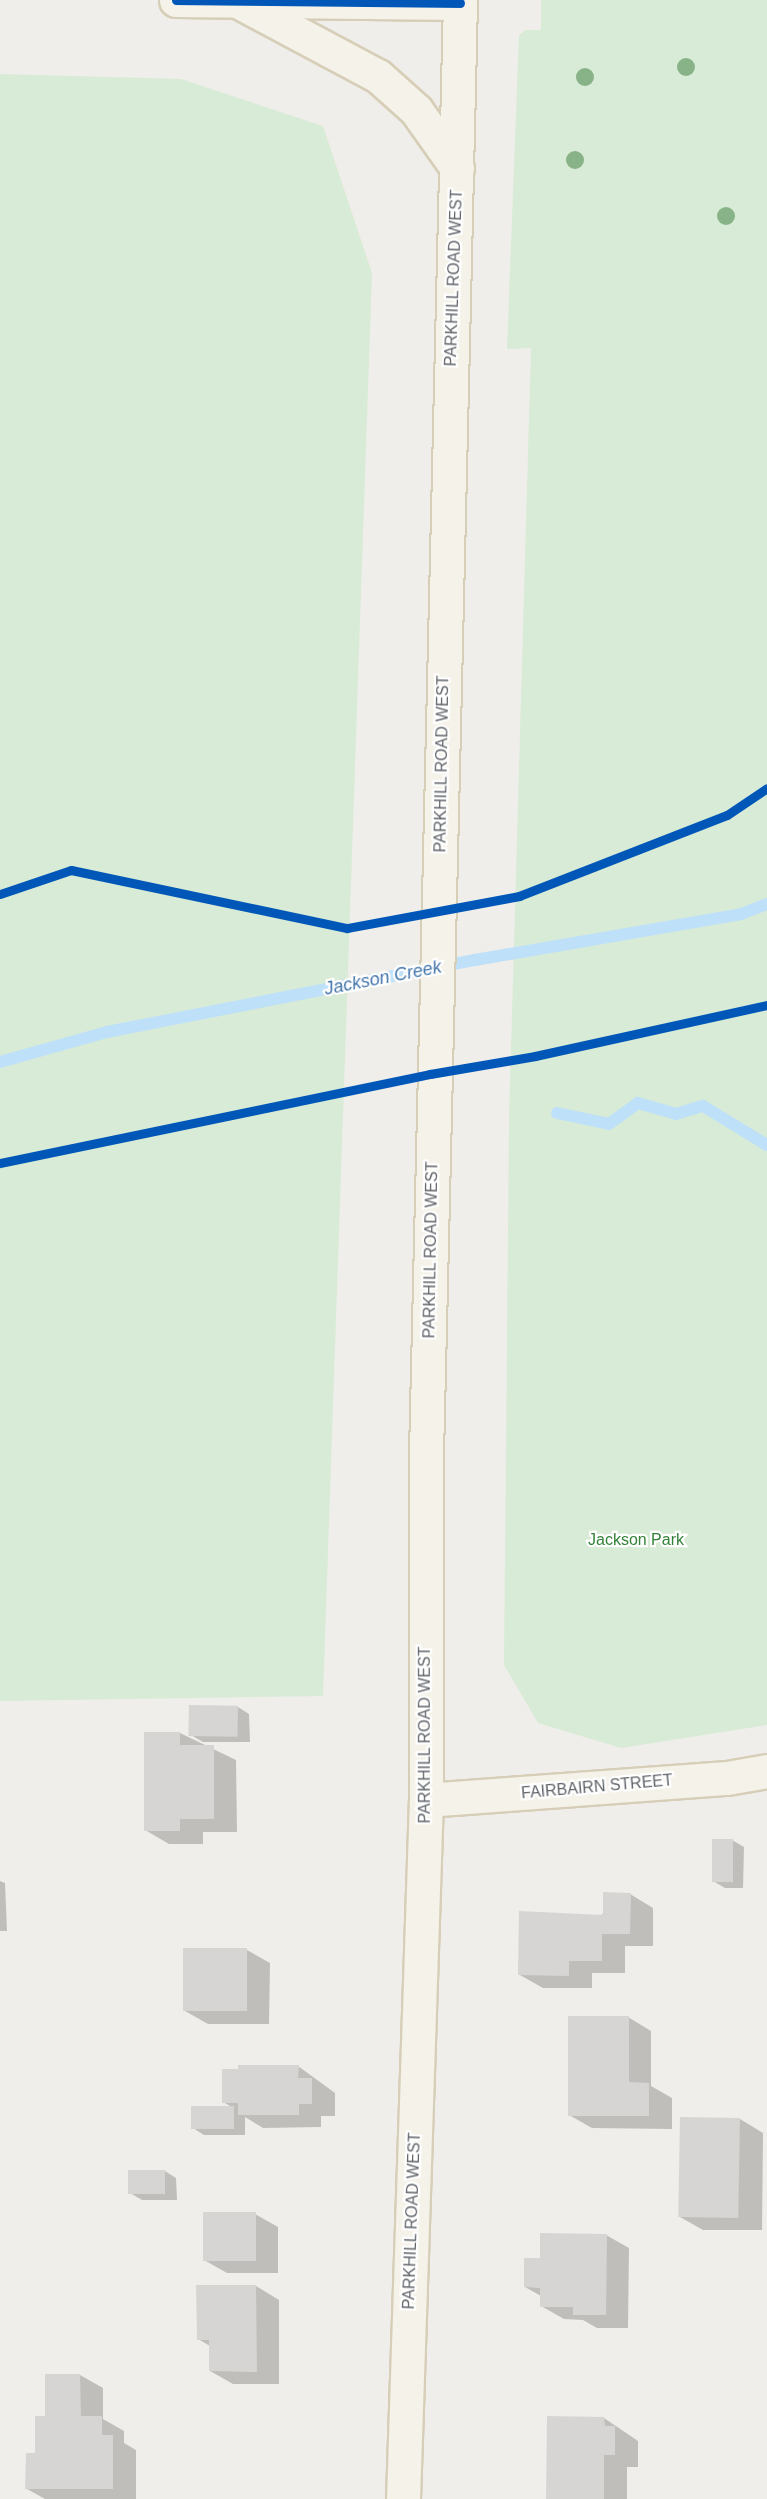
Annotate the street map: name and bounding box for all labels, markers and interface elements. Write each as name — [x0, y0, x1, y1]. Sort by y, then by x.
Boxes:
street label: PARKHILL ROAD WEST — [441, 189, 467, 367]
street label: PARKHILL ROAD WEST — [431, 675, 453, 853]
water label: Jackson Creek — [323, 956, 443, 1000]
street label: PARKHILL ROAD WEST — [420, 1161, 442, 1339]
park label: Jackson Park — [588, 1530, 684, 1550]
street label: PARKHILL ROAD WEST — [415, 1646, 435, 1824]
street label: FAIRBAIRN STREET — [520, 1771, 674, 1803]
street label: PARKHILL ROAD WEST — [399, 2132, 425, 2310]

